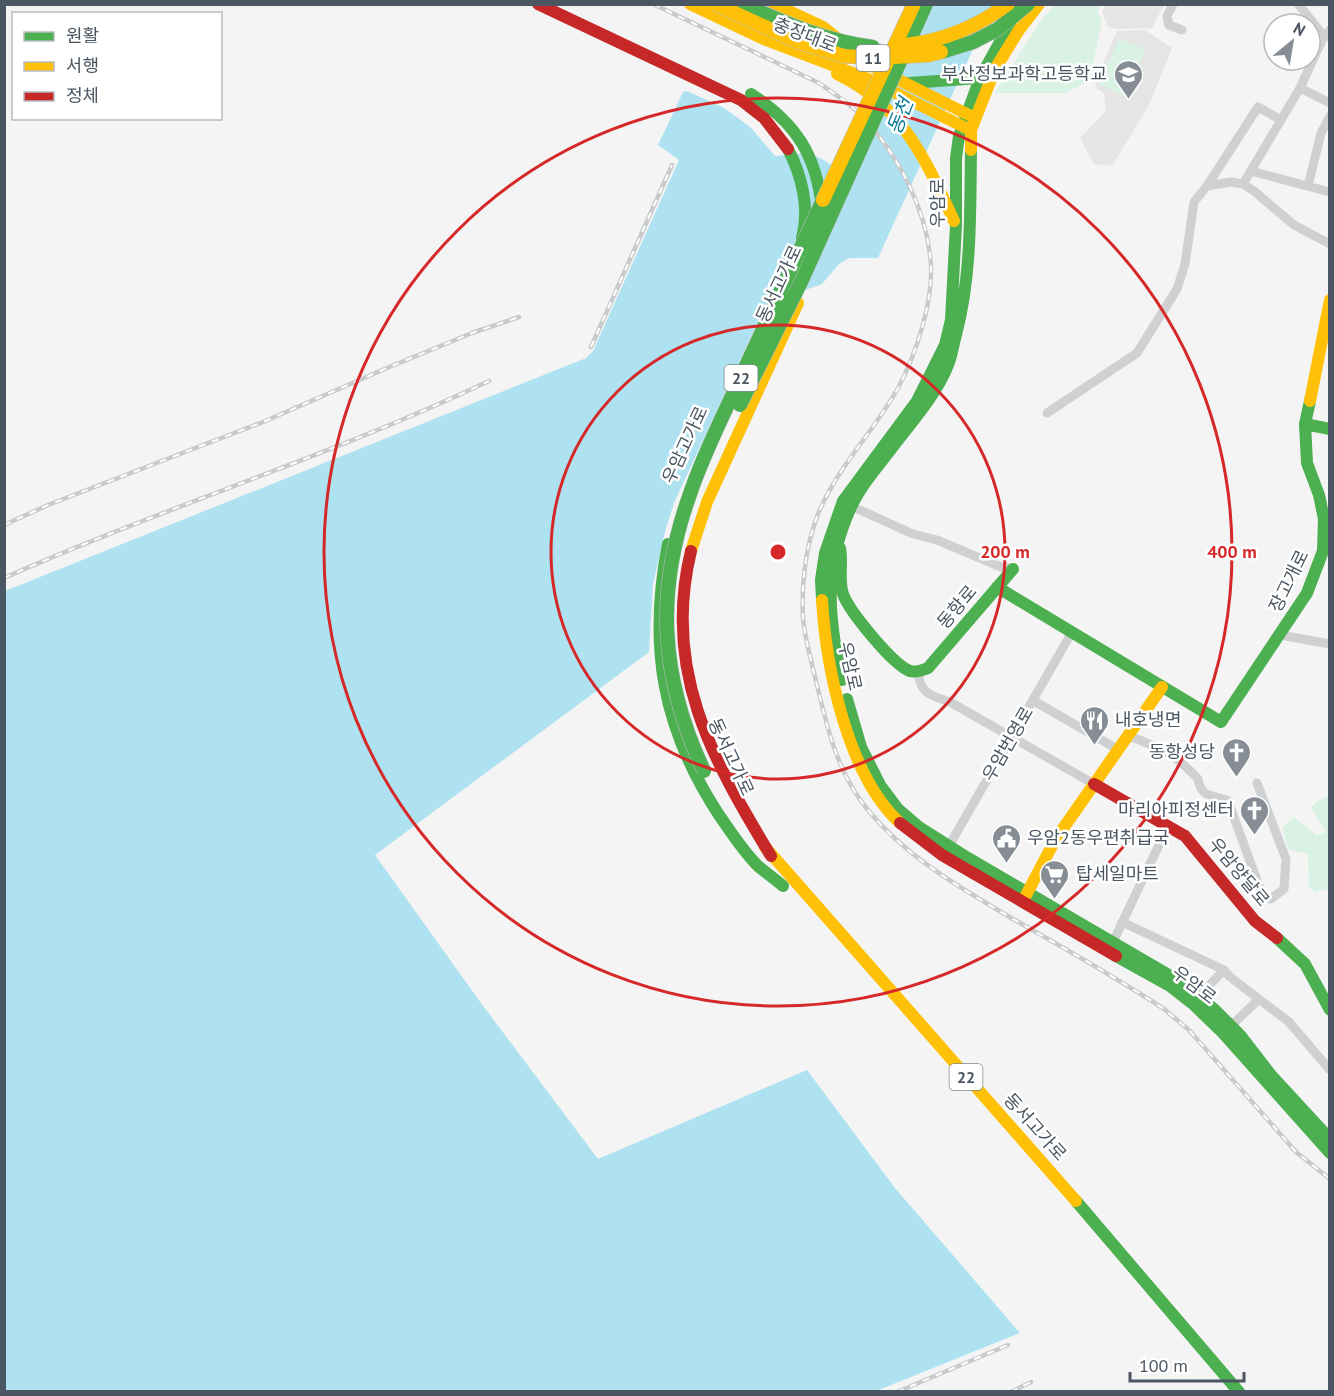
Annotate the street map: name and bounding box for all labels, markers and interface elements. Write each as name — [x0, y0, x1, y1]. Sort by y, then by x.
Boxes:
legend — [12, 12, 222, 120]
street label: 충장대로 — [770, 12, 840, 57]
north arrow — [1262, 12, 1322, 72]
text: N — [1290, 18, 1309, 40]
text: 원활 — [66, 24, 99, 47]
road number: 11 — [856, 45, 890, 71]
text: 서행 — [66, 54, 99, 77]
school or university icon: 부산정보과학고등학교 — [1112, 58, 1144, 100]
place label: 부산정보과학고등학교 — [941, 62, 1107, 85]
text: 정체 — [66, 84, 99, 107]
water label: 동천 — [881, 92, 920, 138]
street label: 우암로 — [926, 178, 949, 228]
street label: 동서고가로 — [751, 241, 806, 326]
road number: 22 — [724, 365, 758, 391]
street label: 우암고가로 — [657, 402, 712, 487]
text: 200 m — [980, 540, 1030, 563]
text: 400 m — [1207, 540, 1257, 563]
centre of rings — [768, 542, 788, 562]
street label: 장고개로 — [1264, 546, 1313, 616]
street label: 동항로 — [932, 580, 981, 633]
street label: 우암로 — [834, 639, 867, 693]
street label: 우암번영로 — [977, 702, 1038, 785]
restaurant icon: 내호냉면 — [1078, 704, 1110, 746]
place label: 내호냉면 — [1115, 708, 1181, 731]
street label: 동서고가로 — [704, 714, 759, 799]
church icon: 동항성당 — [1220, 736, 1252, 778]
place label: 동항성당 — [1149, 740, 1215, 763]
church icon: 마리아피정센터 — [1239, 794, 1271, 836]
place label: 마리아피정센터 — [1118, 798, 1234, 821]
public building icon: 우암2동우편취급국 — [990, 822, 1022, 864]
place label: 우암2동우편취급국 — [1027, 826, 1169, 849]
street label: 우암양달로 — [1204, 833, 1275, 911]
supermarket icon: 탑세일마트 — [1039, 858, 1071, 900]
place label: 탑세일마트 — [1076, 862, 1159, 885]
street label: 우암로 — [1168, 960, 1221, 1009]
road number: 22 — [950, 1064, 982, 1090]
street label: 동서고가로 — [999, 1088, 1072, 1165]
scale bar — [1130, 1345, 1244, 1383]
text: 100 m — [1139, 1354, 1188, 1377]

